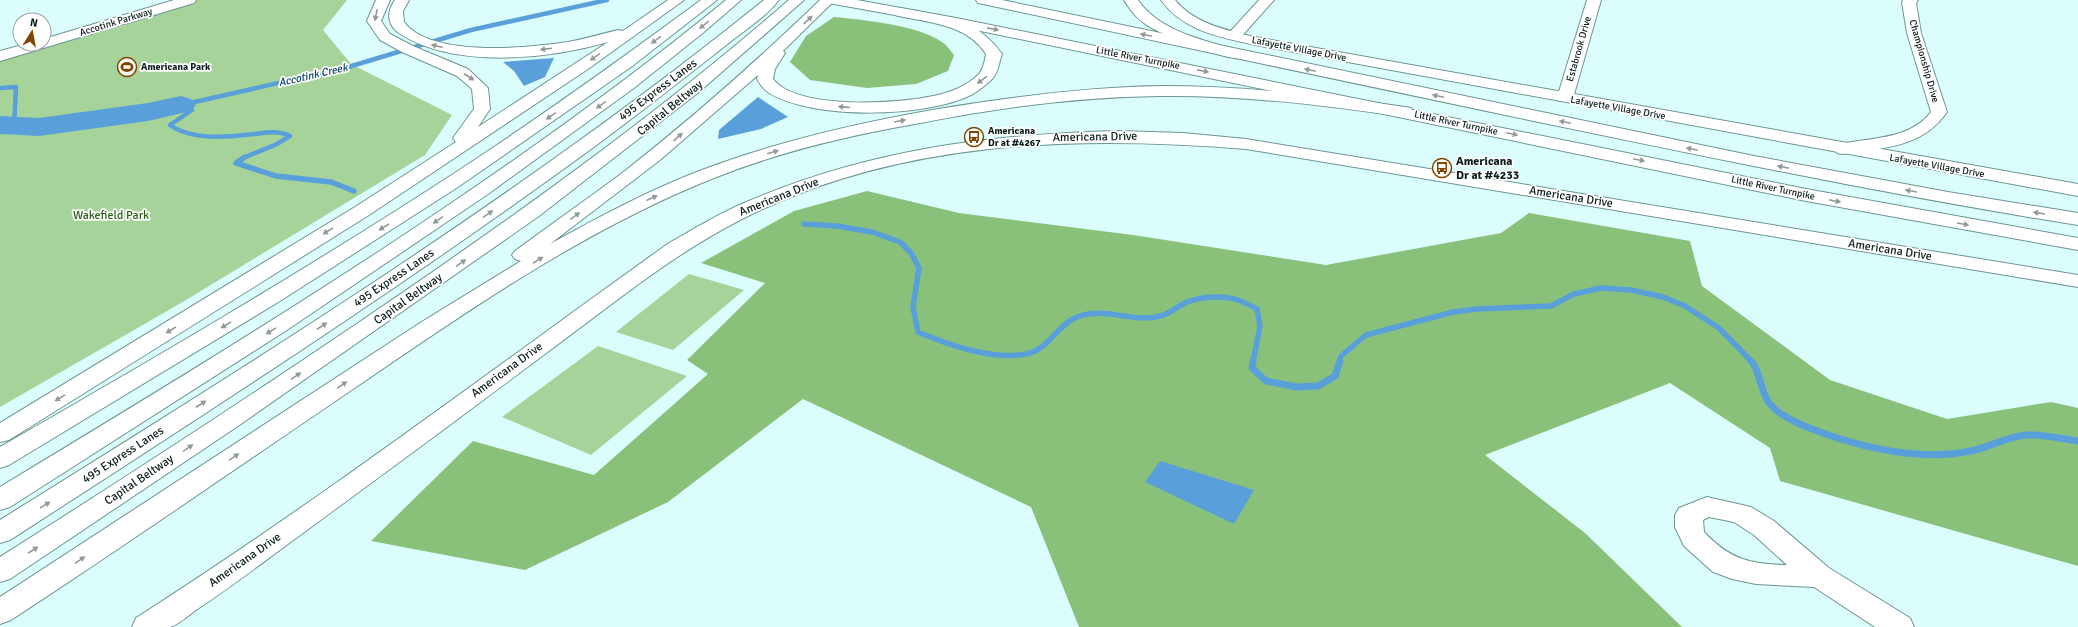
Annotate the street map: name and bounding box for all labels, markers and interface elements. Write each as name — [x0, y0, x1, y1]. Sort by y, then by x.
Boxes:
street label: Accotink Parkway — [78, 5, 154, 39]
one-way arrow — [372, 9, 378, 22]
north arrow — [12, 12, 52, 52]
street label: Estabrook Drive — [1564, 15, 1594, 83]
text: N — [29, 16, 39, 30]
one-way arrow — [803, 16, 812, 25]
street label: Championship Drive — [1906, 18, 1942, 104]
one-way arrow — [698, 21, 709, 30]
one-way arrow — [987, 26, 999, 32]
one-way arrow — [1140, 32, 1152, 38]
street label: Lafayette Village Drive — [1251, 34, 1347, 64]
one-way arrow — [651, 36, 662, 45]
one-way arrow — [430, 42, 443, 48]
street label: Little River Turnpike — [1095, 44, 1181, 72]
one-way arrow — [540, 46, 552, 52]
one-way arrow — [590, 53, 600, 61]
sports icon: Americana Park — [116, 56, 138, 78]
street label: 495 Express Lanes — [616, 56, 700, 124]
water label: Accotink Creek — [277, 60, 350, 89]
place label: Americana Park — [141, 61, 211, 73]
one-way arrow — [1304, 66, 1316, 72]
one-way arrow — [1196, 69, 1209, 75]
one-way arrow — [463, 73, 474, 81]
one-way arrow — [977, 76, 988, 85]
street label: Capital Beltway — [634, 77, 706, 139]
one-way arrow — [1431, 93, 1444, 99]
street label: Lafayette Village Drive — [1570, 94, 1666, 122]
one-way arrow — [596, 101, 607, 109]
one-way arrow — [838, 104, 850, 110]
street label: Little River Turnpike — [1413, 108, 1499, 138]
one-way arrow — [545, 112, 556, 120]
one-way arrow — [894, 118, 906, 124]
one-way arrow — [1559, 119, 1571, 125]
place label: Americana Dr at #4267 — [988, 125, 1041, 149]
bus stop icon: Americana Dr at #4267 — [963, 126, 985, 148]
street label: Americana Drive — [1053, 129, 1137, 145]
one-way arrow — [1506, 131, 1518, 137]
one-way arrow — [673, 132, 684, 141]
one-way arrow — [1686, 145, 1698, 151]
one-way arrow — [767, 148, 780, 154]
street label: Lafayette Village Drive — [1889, 152, 1985, 180]
place label: Americana Dr at #4233 — [1456, 154, 1519, 183]
bus stop icon: Americana Dr at #4233 — [1431, 157, 1453, 179]
one-way arrow — [1633, 158, 1645, 164]
one-way arrow — [1777, 164, 1790, 170]
street label: Little River Turnpike — [1730, 173, 1816, 203]
street label: Americana Drive — [737, 174, 821, 220]
street label: Americana Drive — [1528, 183, 1614, 211]
one-way arrow — [1905, 188, 1917, 194]
one-way arrow — [647, 195, 659, 201]
one-way arrow — [1829, 198, 1841, 204]
park label: Wakefield Park — [73, 208, 149, 223]
one-way arrow — [482, 210, 493, 218]
one-way arrow — [2033, 210, 2046, 216]
one-way arrow — [570, 212, 581, 220]
one-way arrow — [433, 216, 443, 224]
one-way arrow — [1957, 222, 1969, 228]
one-way arrow — [379, 223, 389, 231]
one-way arrow — [322, 228, 334, 235]
street label: Americana Drive — [1847, 236, 1933, 264]
street label: 495 Express Lanes — [351, 245, 437, 311]
one-way arrow — [532, 257, 544, 264]
one-way arrow — [456, 259, 466, 267]
street label: Capital Beltway — [371, 270, 445, 328]
one-way arrow — [221, 321, 231, 329]
one-way arrow — [317, 322, 327, 330]
one-way arrow — [165, 326, 177, 333]
one-way arrow — [265, 327, 277, 334]
street label: Americana Drive — [468, 339, 546, 401]
one-way arrow — [291, 372, 301, 380]
one-way arrow — [337, 381, 348, 389]
one-way arrow — [54, 394, 66, 401]
one-way arrow — [196, 401, 207, 408]
street label: 495 Express Lanes — [79, 423, 167, 487]
one-way arrow — [183, 444, 193, 452]
street label: Capital Beltway — [102, 451, 177, 509]
one-way arrow — [229, 453, 240, 461]
one-way arrow — [40, 501, 50, 509]
street label: Americana Drive — [206, 530, 284, 590]
one-way arrow — [28, 546, 38, 554]
one-way arrow — [74, 557, 86, 564]

